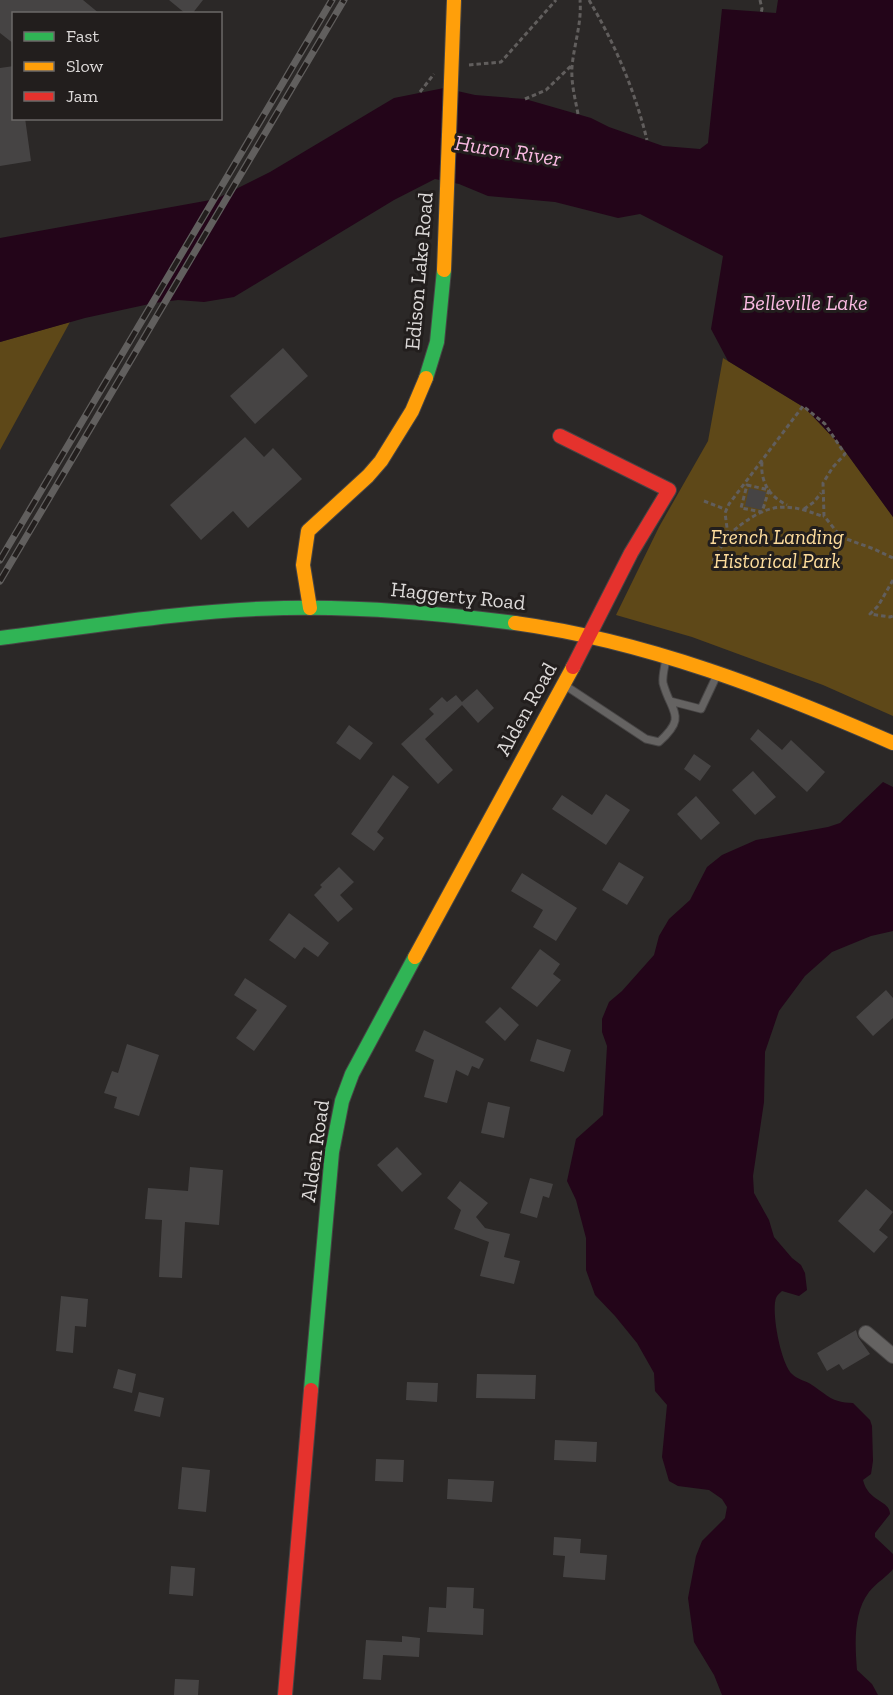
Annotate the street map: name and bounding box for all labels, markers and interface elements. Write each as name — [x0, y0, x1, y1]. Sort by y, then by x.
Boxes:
legend — [12, 12, 222, 120]
text: Fast — [66, 25, 99, 47]
text: Slow — [66, 55, 103, 77]
text: Jam — [66, 85, 98, 107]
water label: Huron River — [453, 129, 564, 172]
street label: Edison Lake Road — [399, 190, 438, 351]
water label: Belleville Lake — [742, 289, 868, 316]
park label: French Landing Historical Park — [710, 524, 844, 573]
street label: Haggerty Road — [389, 576, 527, 615]
street label: Alden Road — [490, 657, 562, 760]
street label: Alden Road — [295, 1098, 334, 1203]

